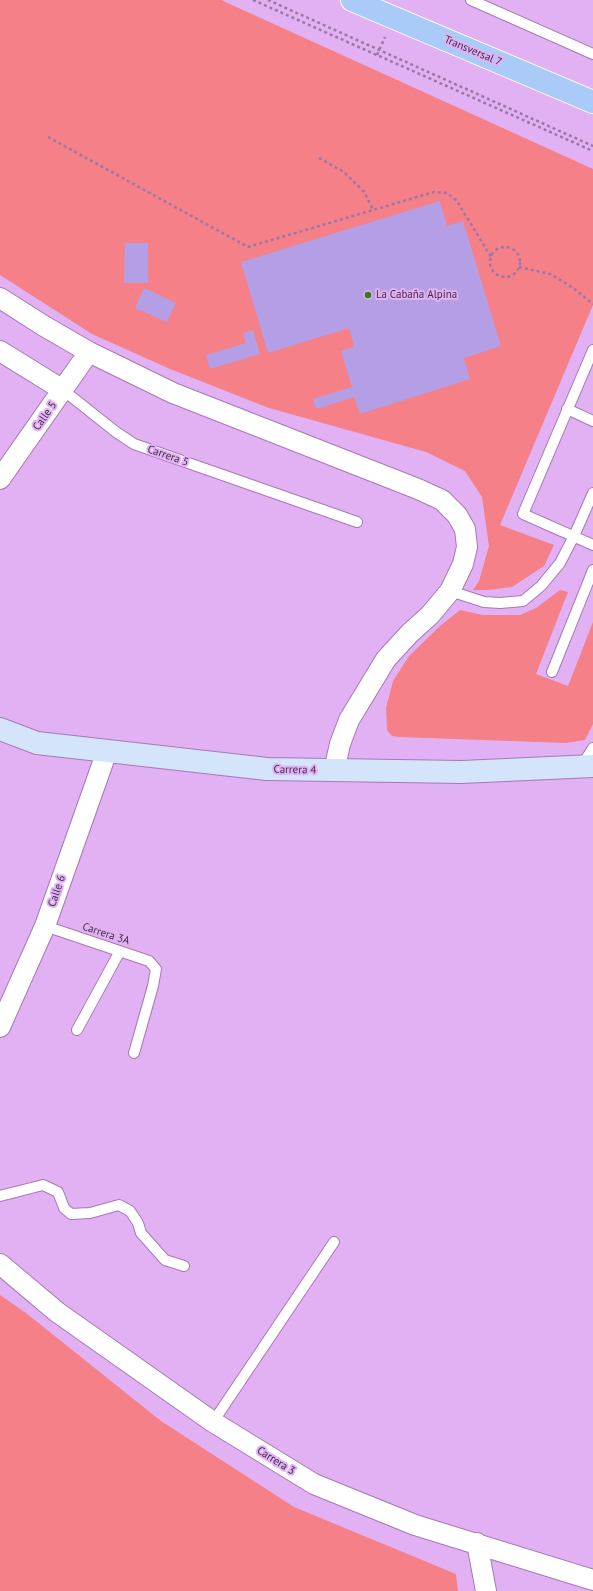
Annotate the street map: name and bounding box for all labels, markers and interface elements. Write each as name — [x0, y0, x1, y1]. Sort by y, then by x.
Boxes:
street label: Transversal 7 — [442, 33, 504, 69]
place label: La Cabaña Alpina — [376, 288, 457, 302]
marker: La Cabaña Alpina — [363, 290, 373, 300]
street label: Calle 5 — [30, 399, 60, 433]
street label: Carrera 5 — [146, 443, 190, 469]
street label: Carrera 4 — [274, 763, 316, 777]
street label: Calle 6 — [45, 873, 69, 909]
street label: Carrera 3A — [81, 920, 131, 948]
street label: Carrera 3 — [254, 1444, 298, 1478]

